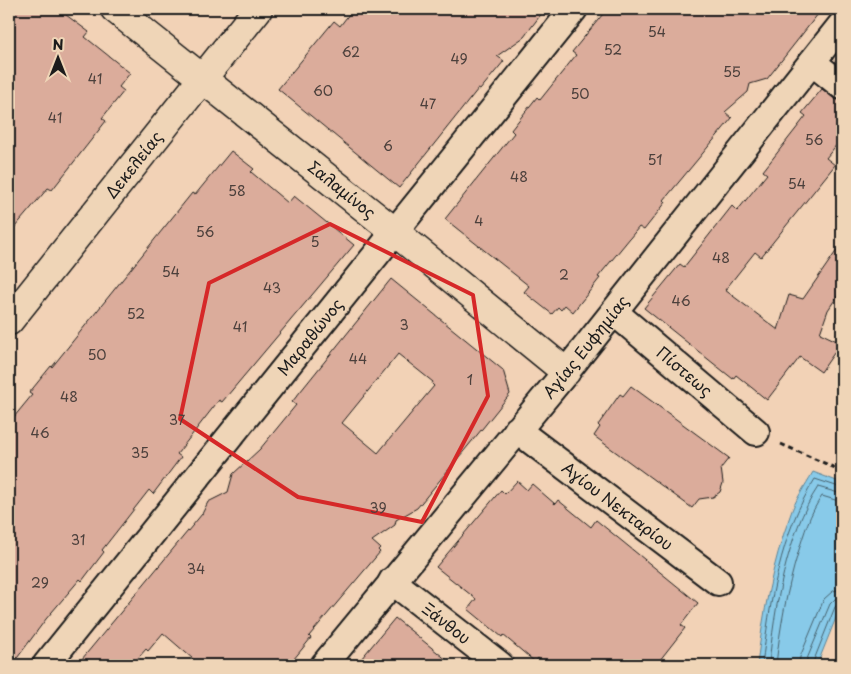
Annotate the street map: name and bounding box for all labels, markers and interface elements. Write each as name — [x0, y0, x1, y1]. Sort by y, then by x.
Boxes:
house number: 54 — [648, 21, 666, 42]
north arrow — [32, 32, 82, 82]
text: N — [52, 34, 64, 55]
house number: 52 — [604, 39, 622, 60]
house number: 62 — [342, 41, 360, 62]
house number: 49 — [450, 48, 468, 69]
house number: 55 — [723, 61, 741, 82]
house number: 41 — [88, 68, 102, 89]
house number: 60 — [313, 80, 333, 101]
house number: 50 — [570, 83, 590, 104]
house number: 47 — [420, 93, 437, 114]
house number: 41 — [48, 107, 62, 128]
street label: Δεκελείας — [99, 125, 167, 203]
house number: 56 — [805, 129, 824, 150]
house number: 6 — [383, 135, 393, 156]
house number: 51 — [648, 149, 662, 170]
street label: Σαλαμίνος — [303, 154, 382, 223]
house number: 48 — [510, 166, 528, 187]
house number: 54 — [788, 173, 806, 194]
house number: 58 — [228, 180, 246, 201]
house number: 4 — [474, 210, 484, 231]
house number: 56 — [196, 221, 215, 242]
house number: 5 — [310, 231, 320, 252]
house number: 48 — [712, 247, 730, 268]
house number: 54 — [162, 261, 180, 282]
house number: 2 — [559, 264, 569, 285]
house number: 43 — [263, 277, 281, 298]
street label: Αγίας Ευφημίας — [536, 289, 634, 403]
house number: 46 — [671, 290, 691, 311]
street label: Μαραθώνος — [271, 293, 348, 380]
house number: 52 — [127, 303, 145, 324]
house number: 3 — [399, 314, 409, 335]
house number: 41 — [233, 316, 247, 337]
street label: Πίστεως — [652, 340, 718, 401]
house number: 50 — [87, 344, 107, 365]
house number: 44 — [349, 348, 367, 369]
house number: 1 — [467, 369, 473, 390]
house number: 48 — [60, 386, 78, 407]
house number: 37 — [169, 409, 186, 430]
house number: 46 — [30, 422, 50, 443]
house number: 35 — [131, 442, 149, 463]
street label: Αγίου Νεκταρίου — [557, 455, 679, 555]
house number: 39 — [369, 497, 387, 518]
house number: 31 — [71, 529, 85, 550]
house number: 34 — [187, 558, 205, 579]
house number: 29 — [31, 572, 49, 593]
street label: Ξάνθου — [418, 596, 476, 649]

